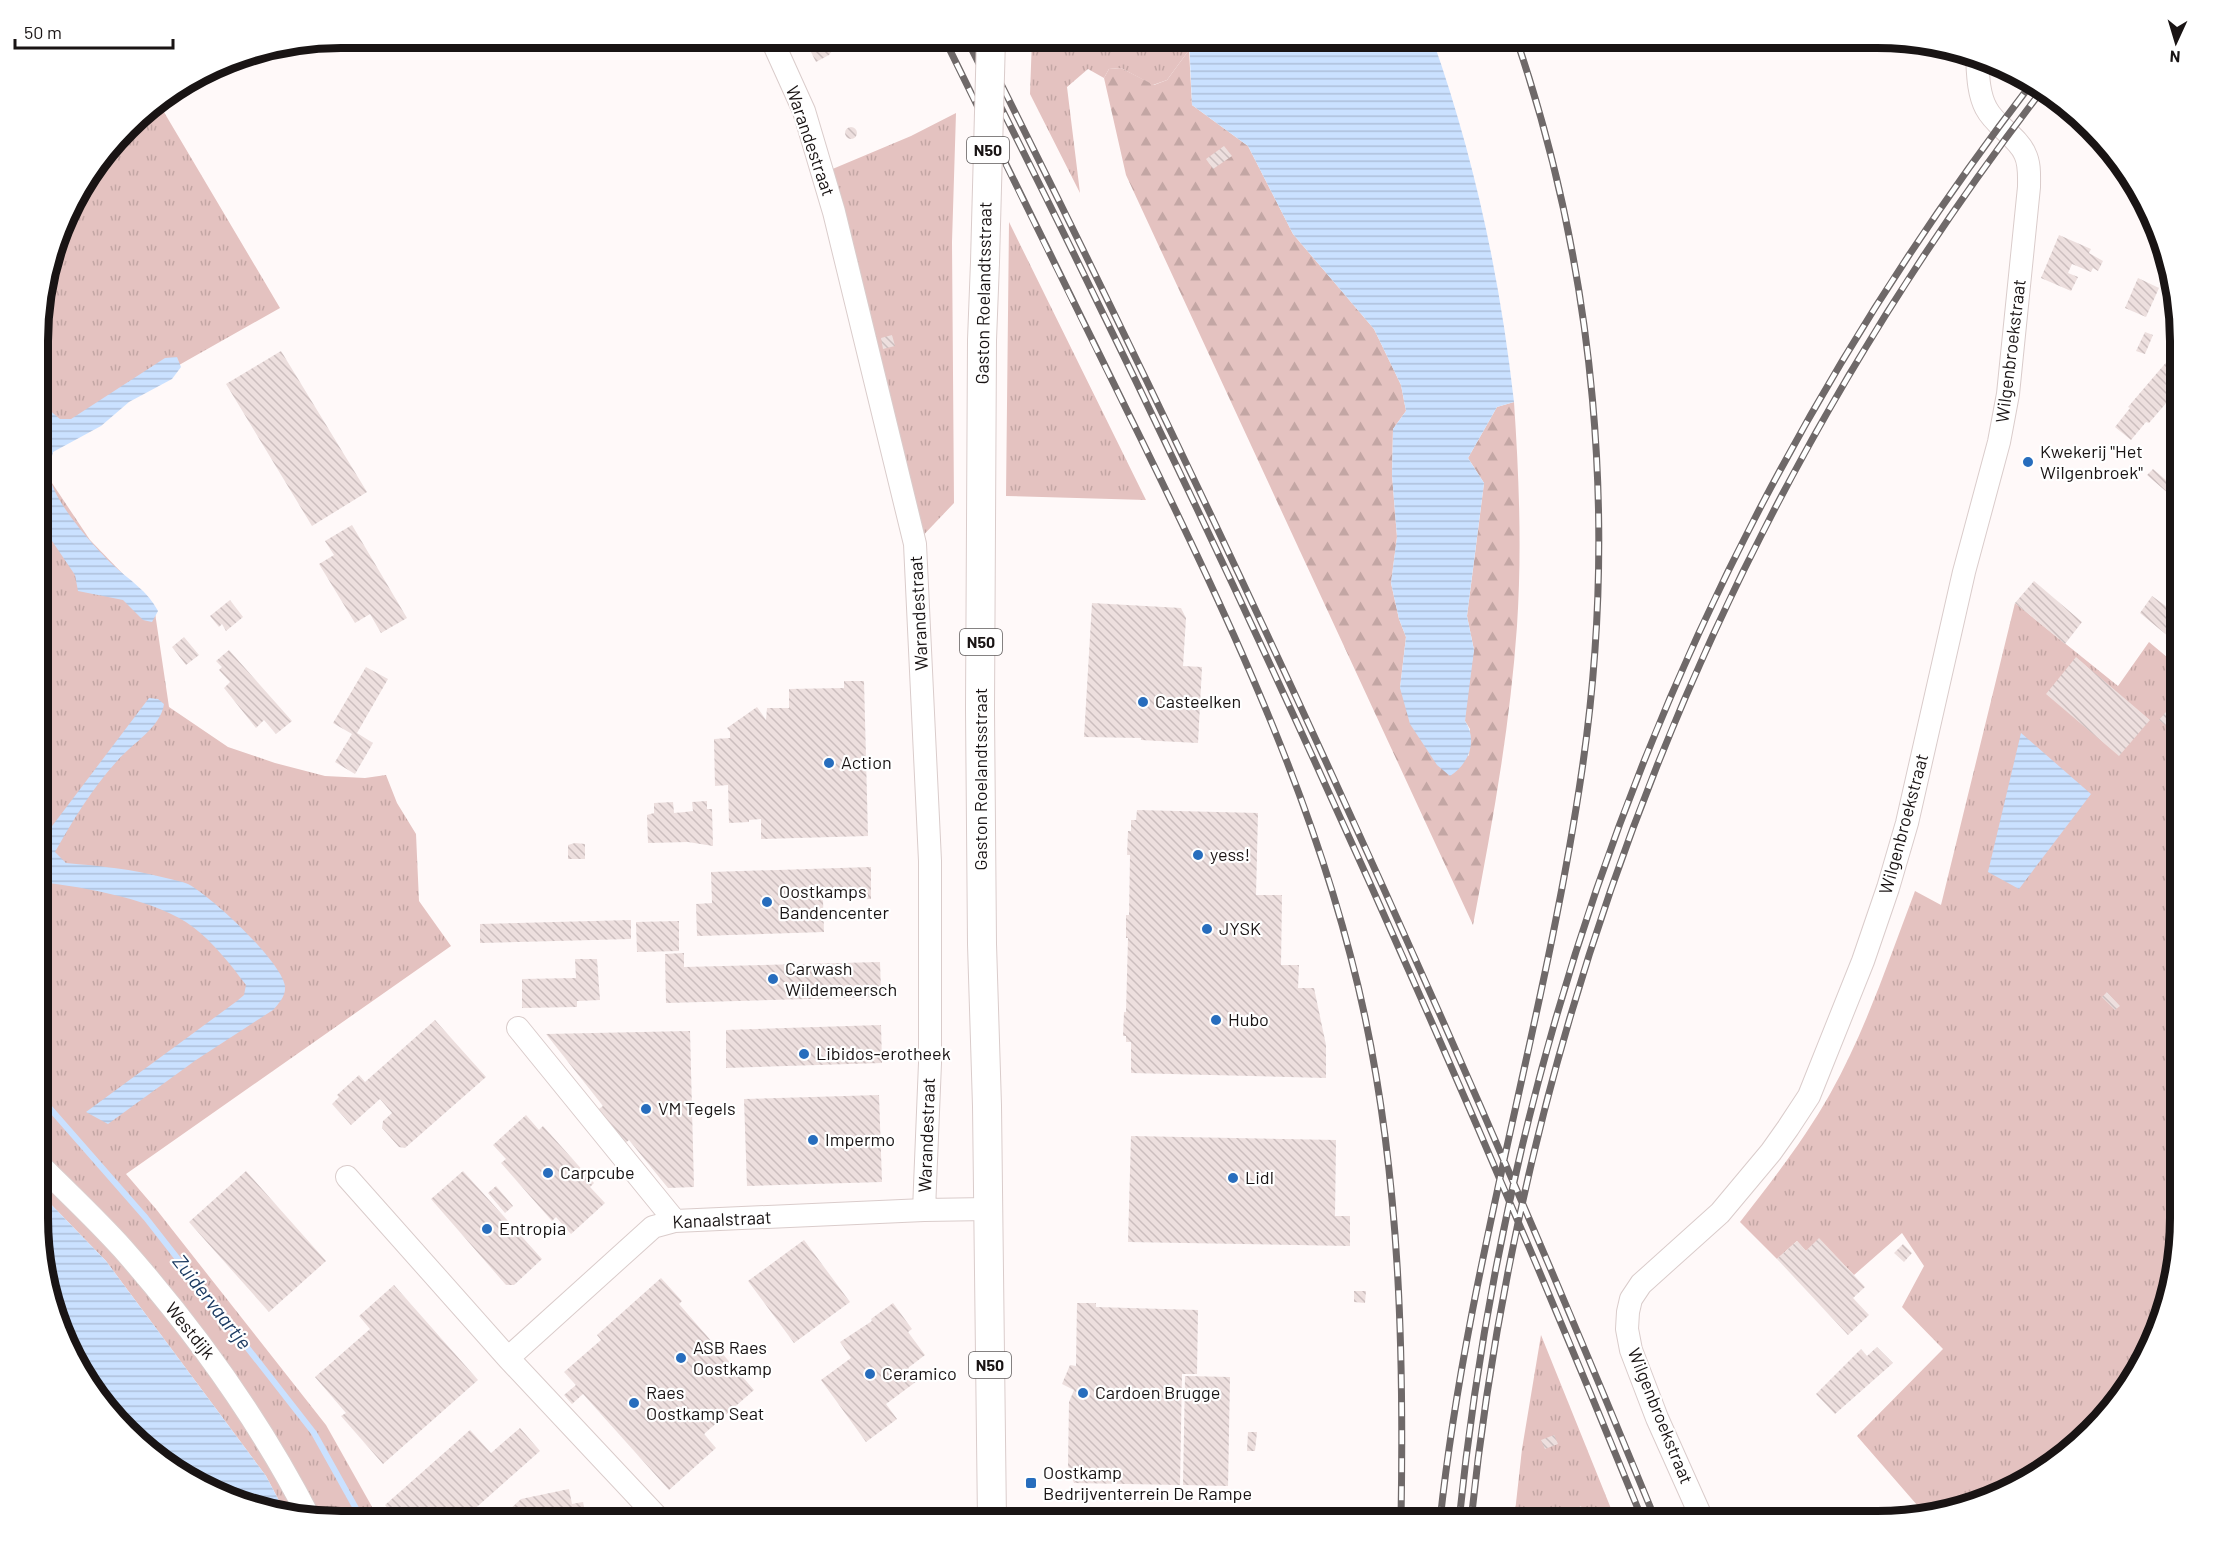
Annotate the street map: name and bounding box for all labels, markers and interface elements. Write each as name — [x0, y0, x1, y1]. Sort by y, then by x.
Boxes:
scale bar — [15, 12, 172, 50]
north arrow — [2146, 12, 2206, 72]
text: 50 m — [24, 21, 62, 43]
text: N — [2169, 48, 2181, 67]
street label: Warandestraat — [782, 83, 840, 199]
road number: N50 — [967, 137, 1009, 163]
street label: Gaston Roelandtsstraat — [970, 201, 996, 385]
street label: Wilgenbroekstraat — [1990, 278, 2030, 424]
place label: Kwekerij "Het Wilgenbroek" — [2040, 440, 2143, 483]
marker: Kwekerij "Het Wilgenbroek" — [2021, 455, 2035, 469]
street label: Warandestraat — [904, 555, 932, 671]
road number: N50 — [960, 629, 1002, 655]
street label: Gaston Roelandtsstraat — [969, 688, 991, 870]
place label: Casteelken — [1155, 690, 1241, 712]
marker: Casteelken — [1136, 695, 1150, 709]
place label: Action — [841, 751, 892, 773]
street label: Wilgenbroekstraat — [1874, 751, 1932, 896]
marker: Action — [822, 756, 836, 770]
place label: yess! — [1210, 843, 1250, 865]
marker: yess! — [1191, 848, 1205, 862]
place label: Oostkamps Bandencenter — [779, 880, 889, 923]
marker: Oostkamps Bandencenter — [760, 895, 774, 909]
place label: JYSK — [1219, 917, 1261, 939]
marker: JYSK — [1200, 922, 1214, 936]
place label: Carwash Wildemeersch — [785, 957, 897, 1000]
marker: Carwash Wildemeersch — [766, 972, 780, 986]
place label: Hubo — [1228, 1008, 1269, 1030]
marker: Hubo — [1209, 1013, 1223, 1027]
place label: Libidos-erotheek — [816, 1042, 951, 1064]
marker: Libidos-erotheek — [797, 1047, 811, 1061]
street label: Warandestraat — [913, 1077, 939, 1193]
place label: VM Tegels — [658, 1097, 736, 1119]
marker: VM Tegels — [639, 1102, 653, 1116]
place label: Impermo — [825, 1128, 895, 1150]
marker: Impermo — [806, 1133, 820, 1147]
place label: Carpcube — [560, 1161, 635, 1183]
marker: Carpcube — [541, 1166, 555, 1180]
place label: Lidl — [1245, 1166, 1274, 1188]
marker: Lidl — [1226, 1171, 1240, 1185]
street label: Kanaalstraat — [672, 1205, 772, 1233]
place label: Entropia — [499, 1217, 566, 1239]
marker: Entropia — [480, 1222, 494, 1236]
water label: Zuidervaartje — [168, 1249, 257, 1354]
street label: Westdijk — [161, 1297, 220, 1363]
place label: ASB Raes Oostkamp — [693, 1336, 772, 1379]
street label: Wilgenbroekstraat — [1624, 1344, 1698, 1487]
marker: ASB Raes Oostkamp — [674, 1351, 688, 1365]
road number: N50 — [969, 1352, 1011, 1378]
place label: Ceramico — [882, 1362, 957, 1384]
marker: Ceramico — [863, 1367, 877, 1381]
place label: Raes Oostkamp Seat — [646, 1381, 764, 1424]
place label: Cardoen Brugge — [1095, 1381, 1220, 1403]
marker: Cardoen Brugge — [1076, 1386, 1090, 1400]
marker: Raes Oostkamp Seat — [627, 1396, 641, 1410]
place label: Oostkamp Bedrijventerrein De Rampe — [1043, 1461, 1252, 1504]
marker: Oostkamp Bedrijventerrein De Rampe — [1024, 1476, 1038, 1490]

